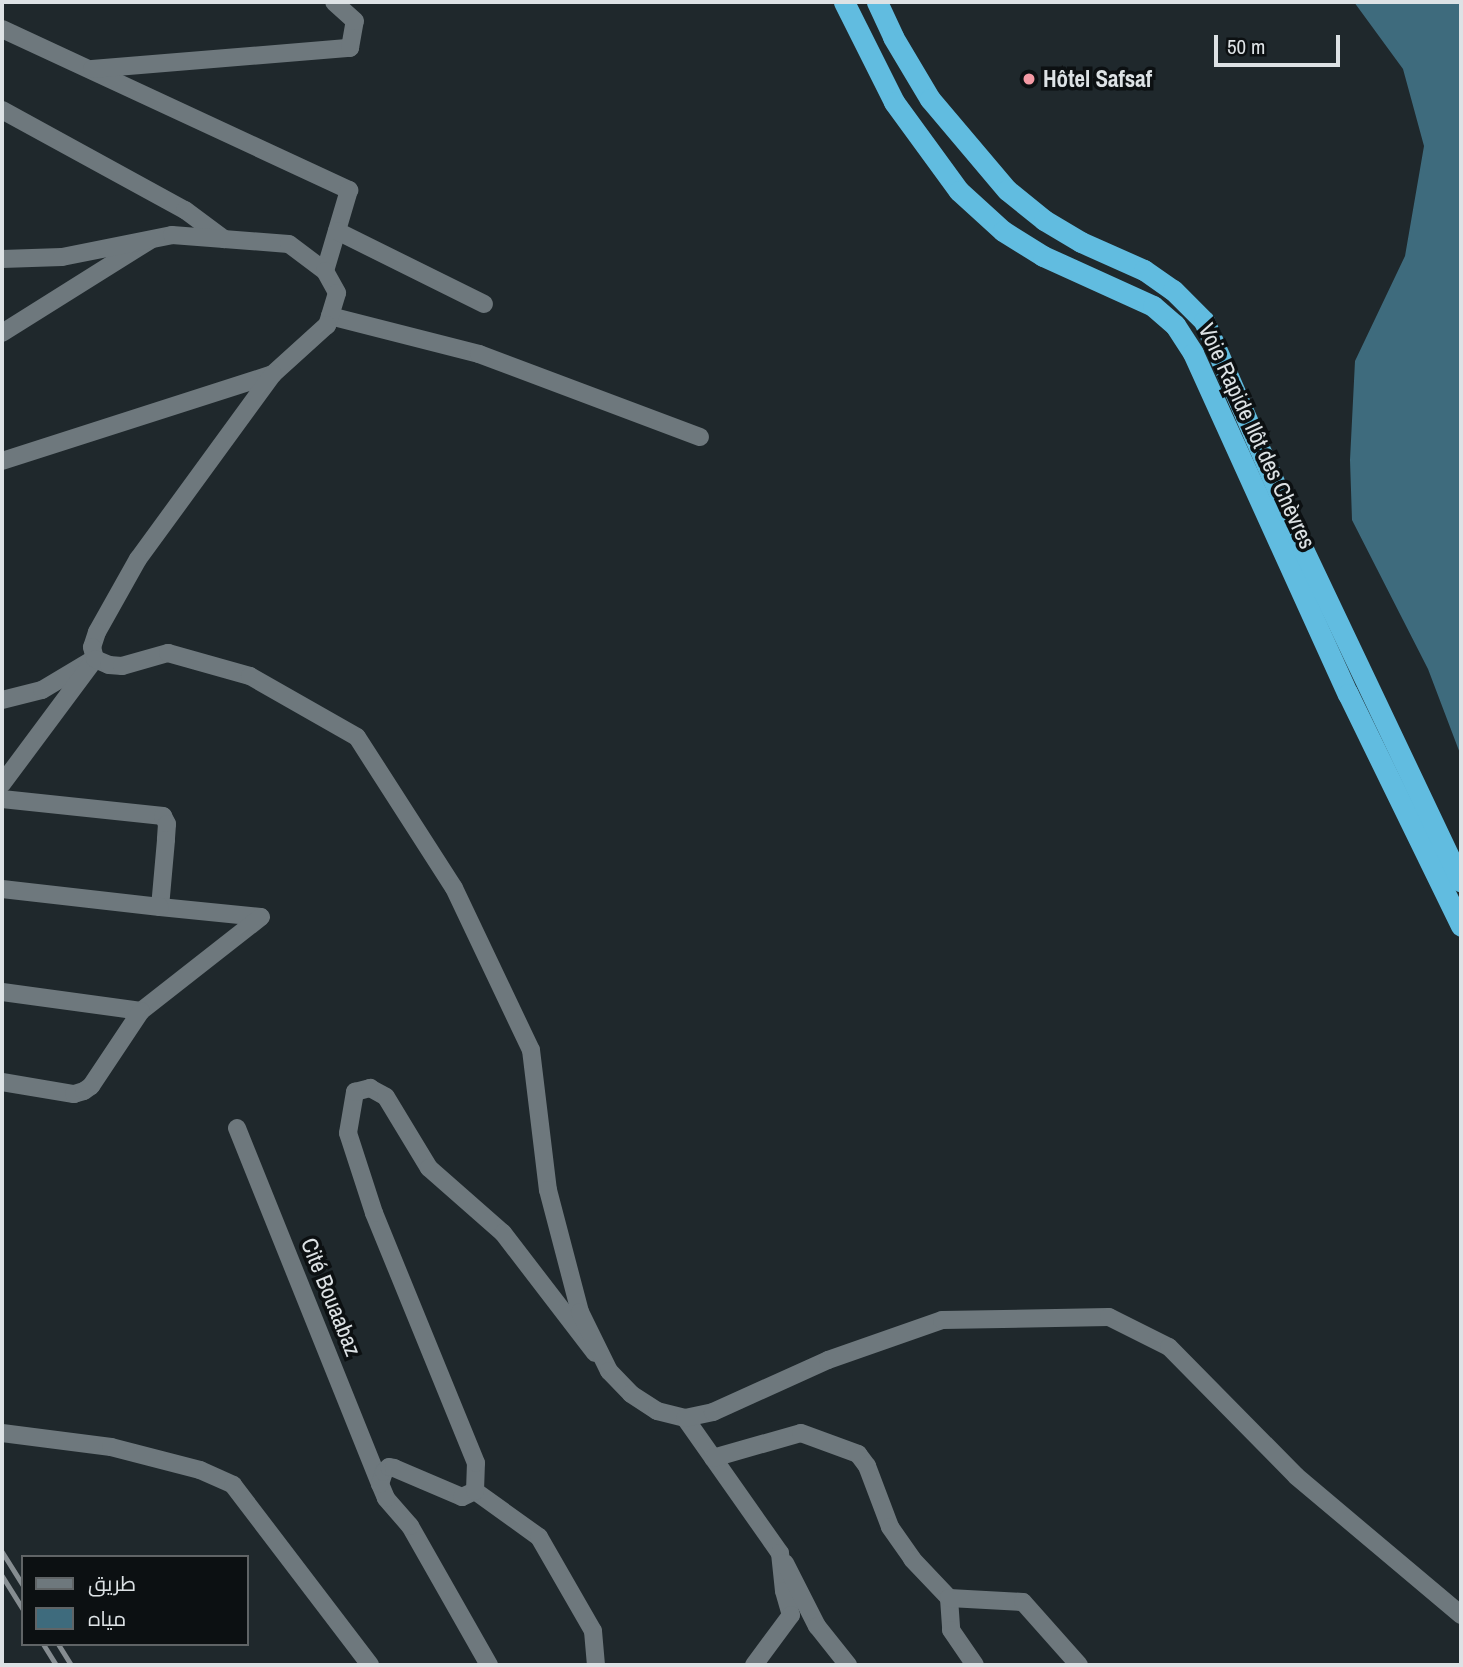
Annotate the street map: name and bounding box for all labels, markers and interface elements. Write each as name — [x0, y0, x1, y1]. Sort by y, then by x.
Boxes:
scale bar — [1218, 21, 1344, 65]
text: 50 m — [1227, 32, 1265, 61]
place label: Hôtel Safsaf — [1043, 65, 1152, 93]
marker: Hôtel Safsaf — [1021, 71, 1037, 87]
street label: Voie Rapide Ilôt des Chèvres — [1193, 319, 1321, 553]
street label: Cité Bouaabaz — [295, 1234, 367, 1360]
legend — [21, 1555, 248, 1646]
text: طريق — [88, 1569, 136, 1598]
text: مياه — [88, 1604, 126, 1633]

